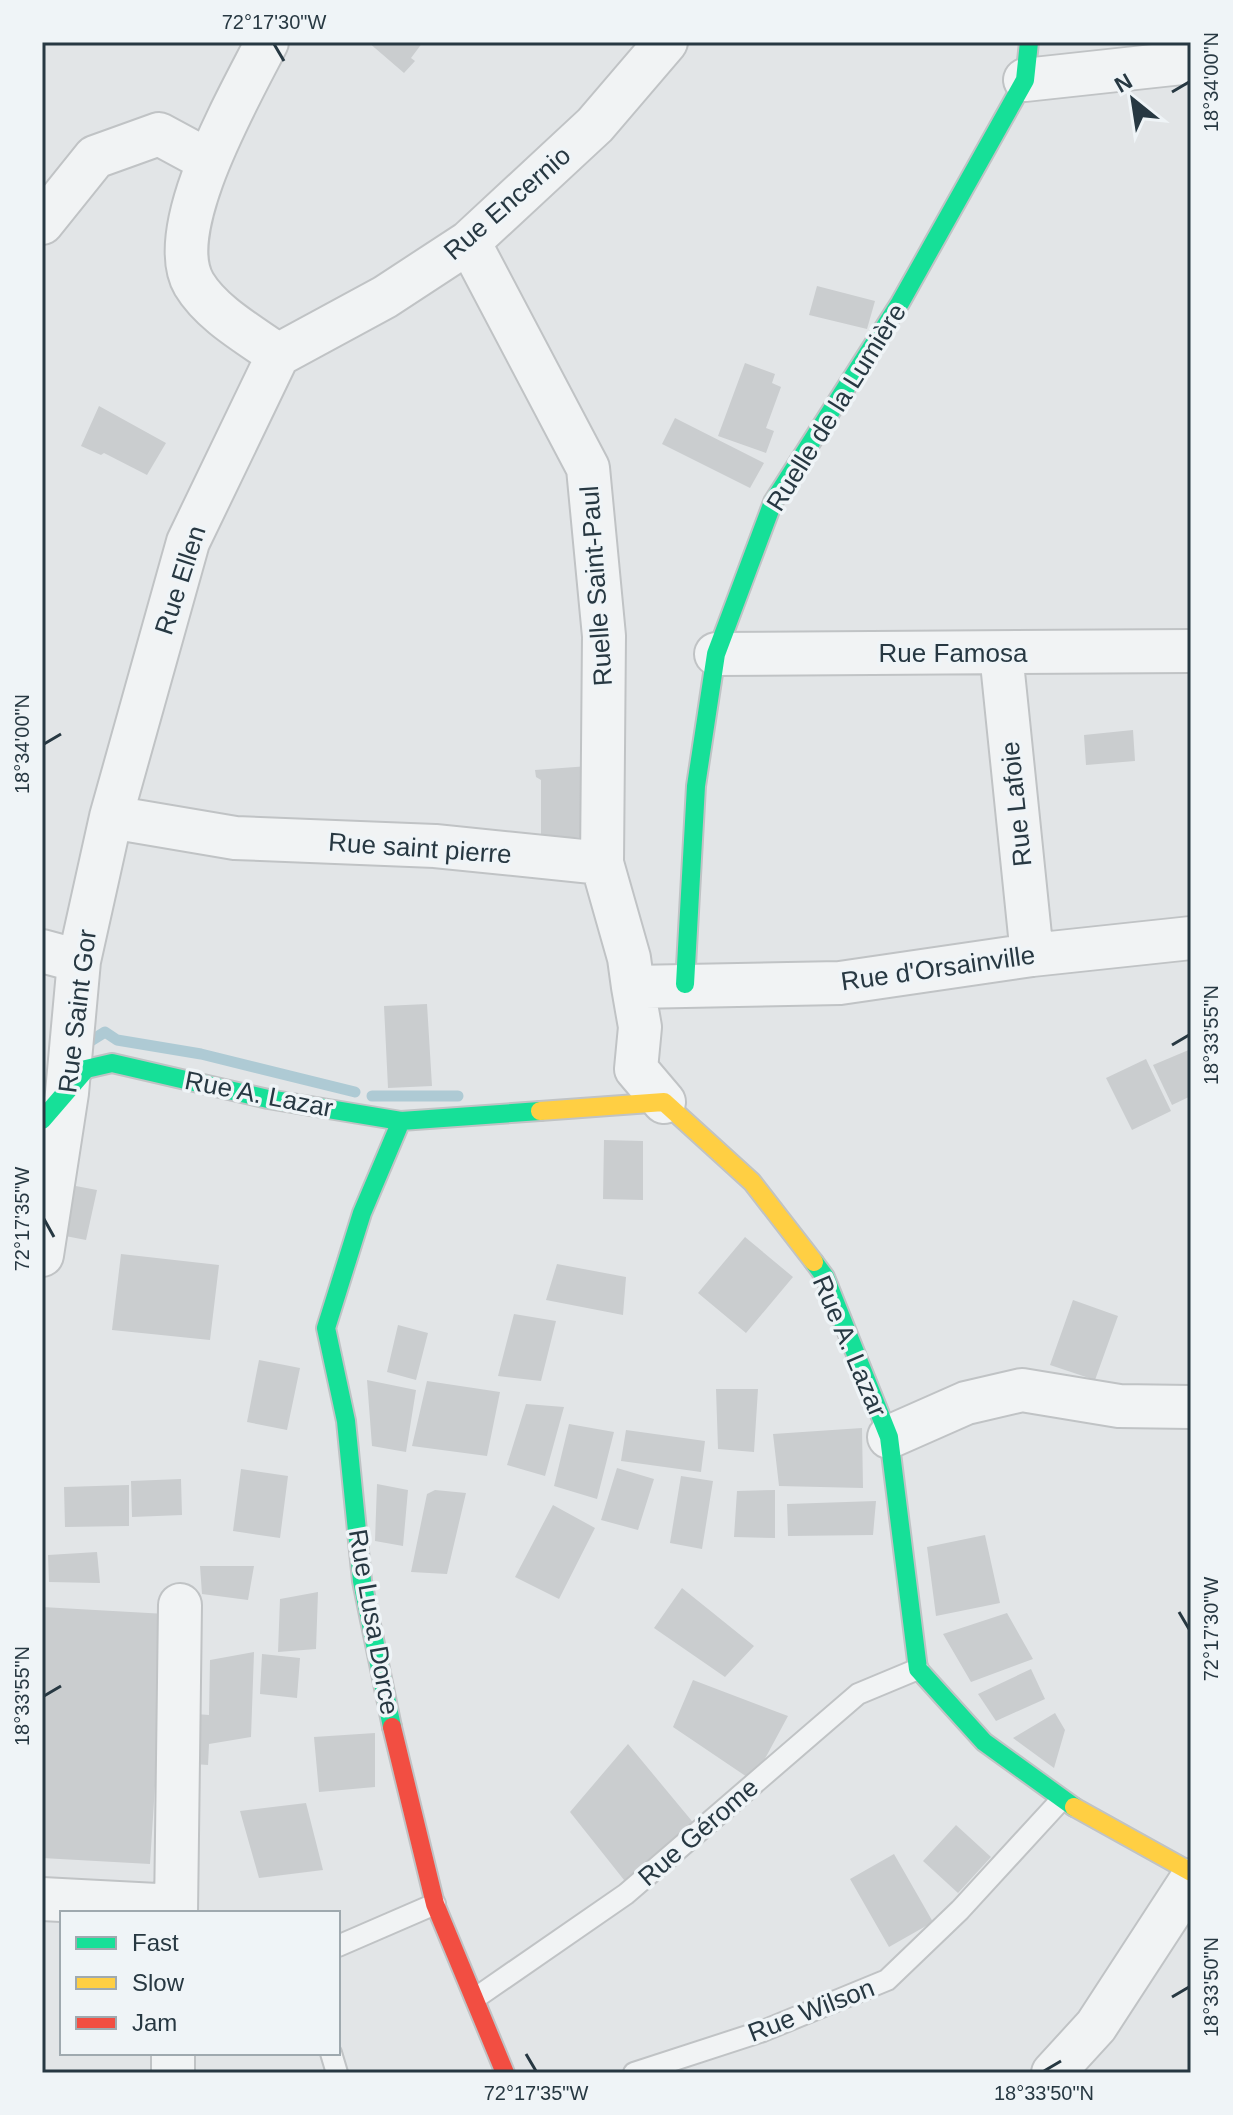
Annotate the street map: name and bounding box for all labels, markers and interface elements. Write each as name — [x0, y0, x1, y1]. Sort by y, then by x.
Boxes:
text: 72°17'30"W — [222, 11, 326, 33]
text: 18°34'00"N — [1200, 32, 1222, 132]
north arrow — [1093, 60, 1173, 140]
text: N — [1110, 68, 1136, 98]
street label: Rue Encernio — [438, 140, 576, 266]
street label: Ruelle de la Lumière — [760, 298, 912, 516]
street label: Ruelle Saint-Paul — [574, 485, 618, 687]
street label: Rue Ellen — [148, 522, 212, 638]
street label: Rue Famosa — [879, 638, 1028, 668]
text: 18°34'00"N — [11, 694, 33, 794]
street label: Rue Lafoie — [995, 740, 1037, 868]
street label: Rue saint pierre — [327, 827, 513, 869]
street label: Rue Saint Gor — [52, 927, 102, 1095]
street label: Rue d'Orsainville — [839, 940, 1037, 996]
text: 18°33'55"N — [1200, 985, 1222, 1085]
street label: Rue A. Lazar — [182, 1065, 336, 1123]
text: 72°17'35"W — [11, 1167, 33, 1271]
street label: Rue A. Lazar — [807, 1271, 893, 1421]
street label: Rue Lusa Dorce — [343, 1527, 405, 1717]
text: 72°17'30"W — [1200, 1577, 1222, 1681]
text: 18°33'55"N — [11, 1646, 33, 1746]
street label: Rue Gérome — [632, 1772, 764, 1892]
legend — [60, 1911, 340, 2055]
text: Fast — [132, 1929, 179, 1956]
text: 18°33'50"N — [1200, 1937, 1222, 2037]
text: Slow — [132, 1969, 185, 1996]
street label: Rue Wilson — [744, 1972, 878, 2048]
text: Jam — [132, 2009, 177, 2036]
text: 72°17'35"W — [484, 2082, 588, 2104]
text: 18°33'50"N — [994, 2082, 1094, 2104]

